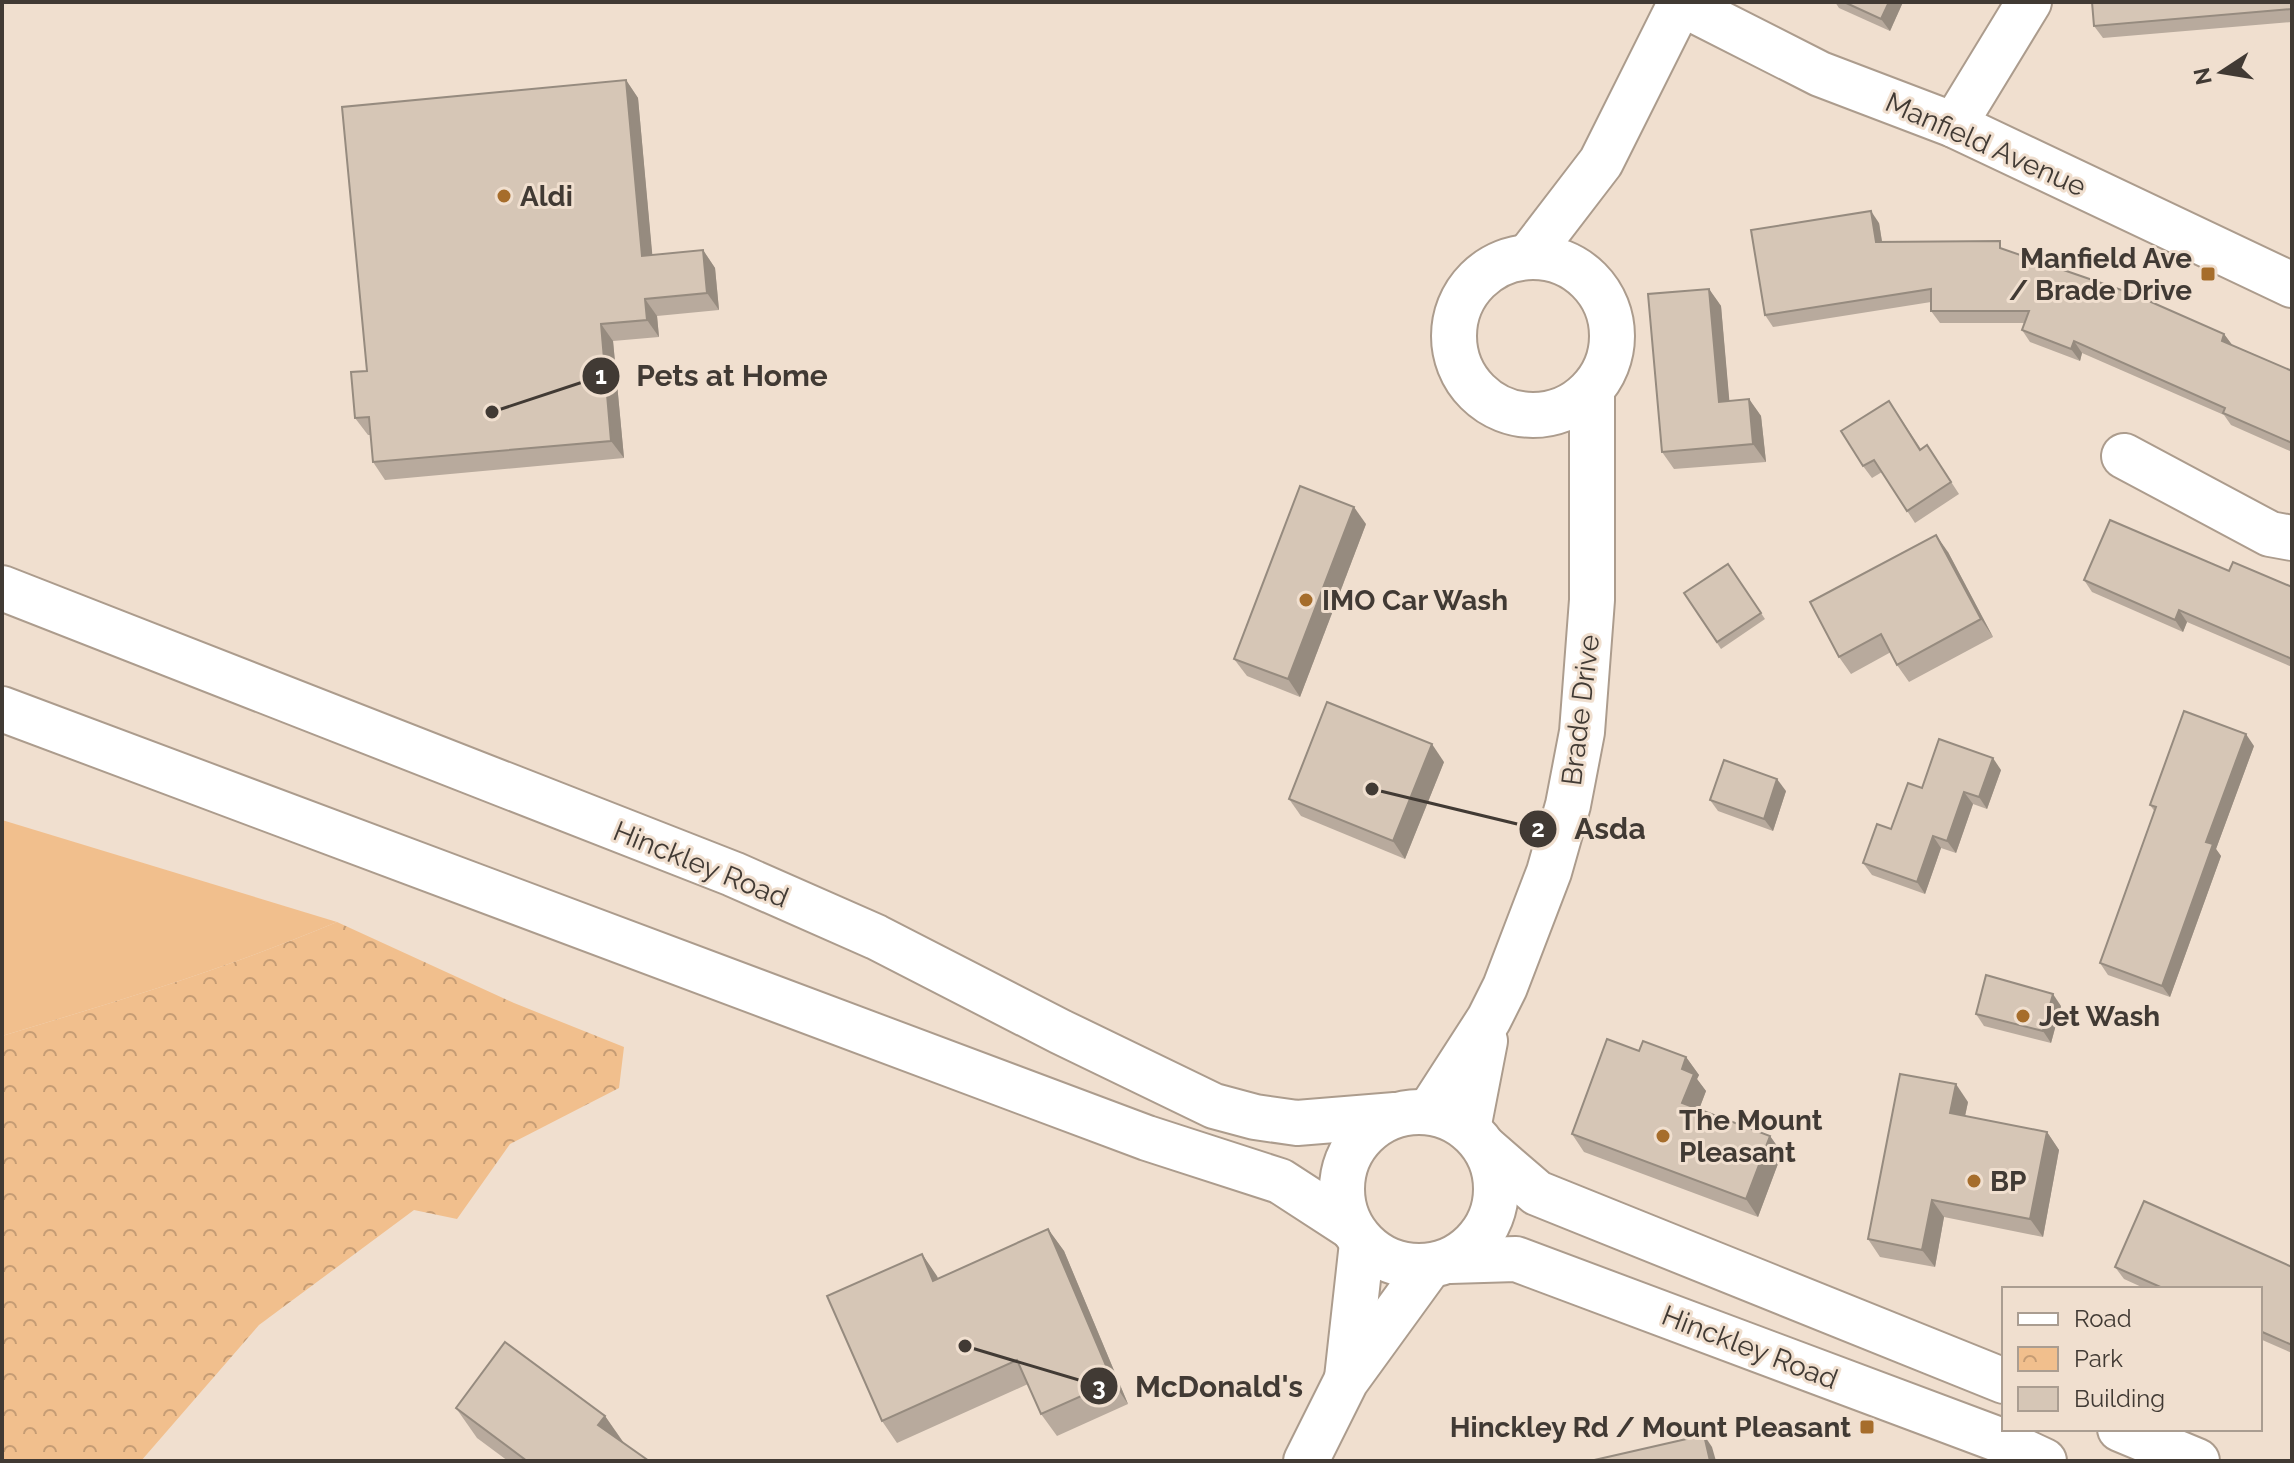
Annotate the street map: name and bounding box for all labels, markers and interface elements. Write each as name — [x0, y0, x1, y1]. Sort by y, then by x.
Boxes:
north arrow — [2182, 32, 2262, 112]
text: N — [2188, 65, 2217, 87]
street label: Manfield Avenue — [1880, 85, 2091, 203]
place label: Aldi — [520, 180, 573, 213]
marker: Aldi — [495, 187, 513, 205]
place label: Manfield Ave / Brade Drive — [2009, 242, 2192, 307]
marker: Manfield Ave / Brade Drive — [2199, 265, 2217, 283]
callout: Pets at Home — [581, 349, 844, 403]
text: Pets at Home — [636, 358, 828, 393]
text: 1 — [595, 361, 607, 390]
place label: IMO Car Wash — [1322, 584, 1508, 617]
marker: IMO Car Wash — [1297, 591, 1315, 609]
street label: Brade Drive — [1555, 633, 1606, 787]
callout: Asda — [1518, 802, 1661, 856]
text: Asda — [1574, 811, 1646, 846]
street label: Hinckley Road — [609, 814, 793, 915]
text: 2 — [1531, 814, 1545, 843]
place label: Jet Wash — [2039, 1000, 2160, 1033]
marker: Jet Wash — [2014, 1007, 2032, 1025]
place label: The Mount Pleasant — [1679, 1104, 1823, 1169]
marker: The Mount Pleasant — [1654, 1127, 1672, 1145]
place label: BP — [1990, 1165, 2026, 1198]
marker: BP — [1965, 1172, 1983, 1190]
legend — [2002, 1287, 2262, 1431]
street label: Hinckley Road — [1657, 1299, 1842, 1396]
text: Road — [2074, 1304, 2132, 1333]
text: Park — [2074, 1344, 2123, 1373]
callout: McDonald's — [1079, 1359, 1319, 1413]
text: McDonald's — [1135, 1369, 1303, 1404]
text: 3 — [1092, 1372, 1106, 1401]
text: Building — [2074, 1384, 2165, 1413]
place label: Hinckley Rd / Mount Pleasant — [1450, 1411, 1851, 1444]
marker: Hinckley Rd / Mount Pleasant — [1858, 1418, 1876, 1436]

